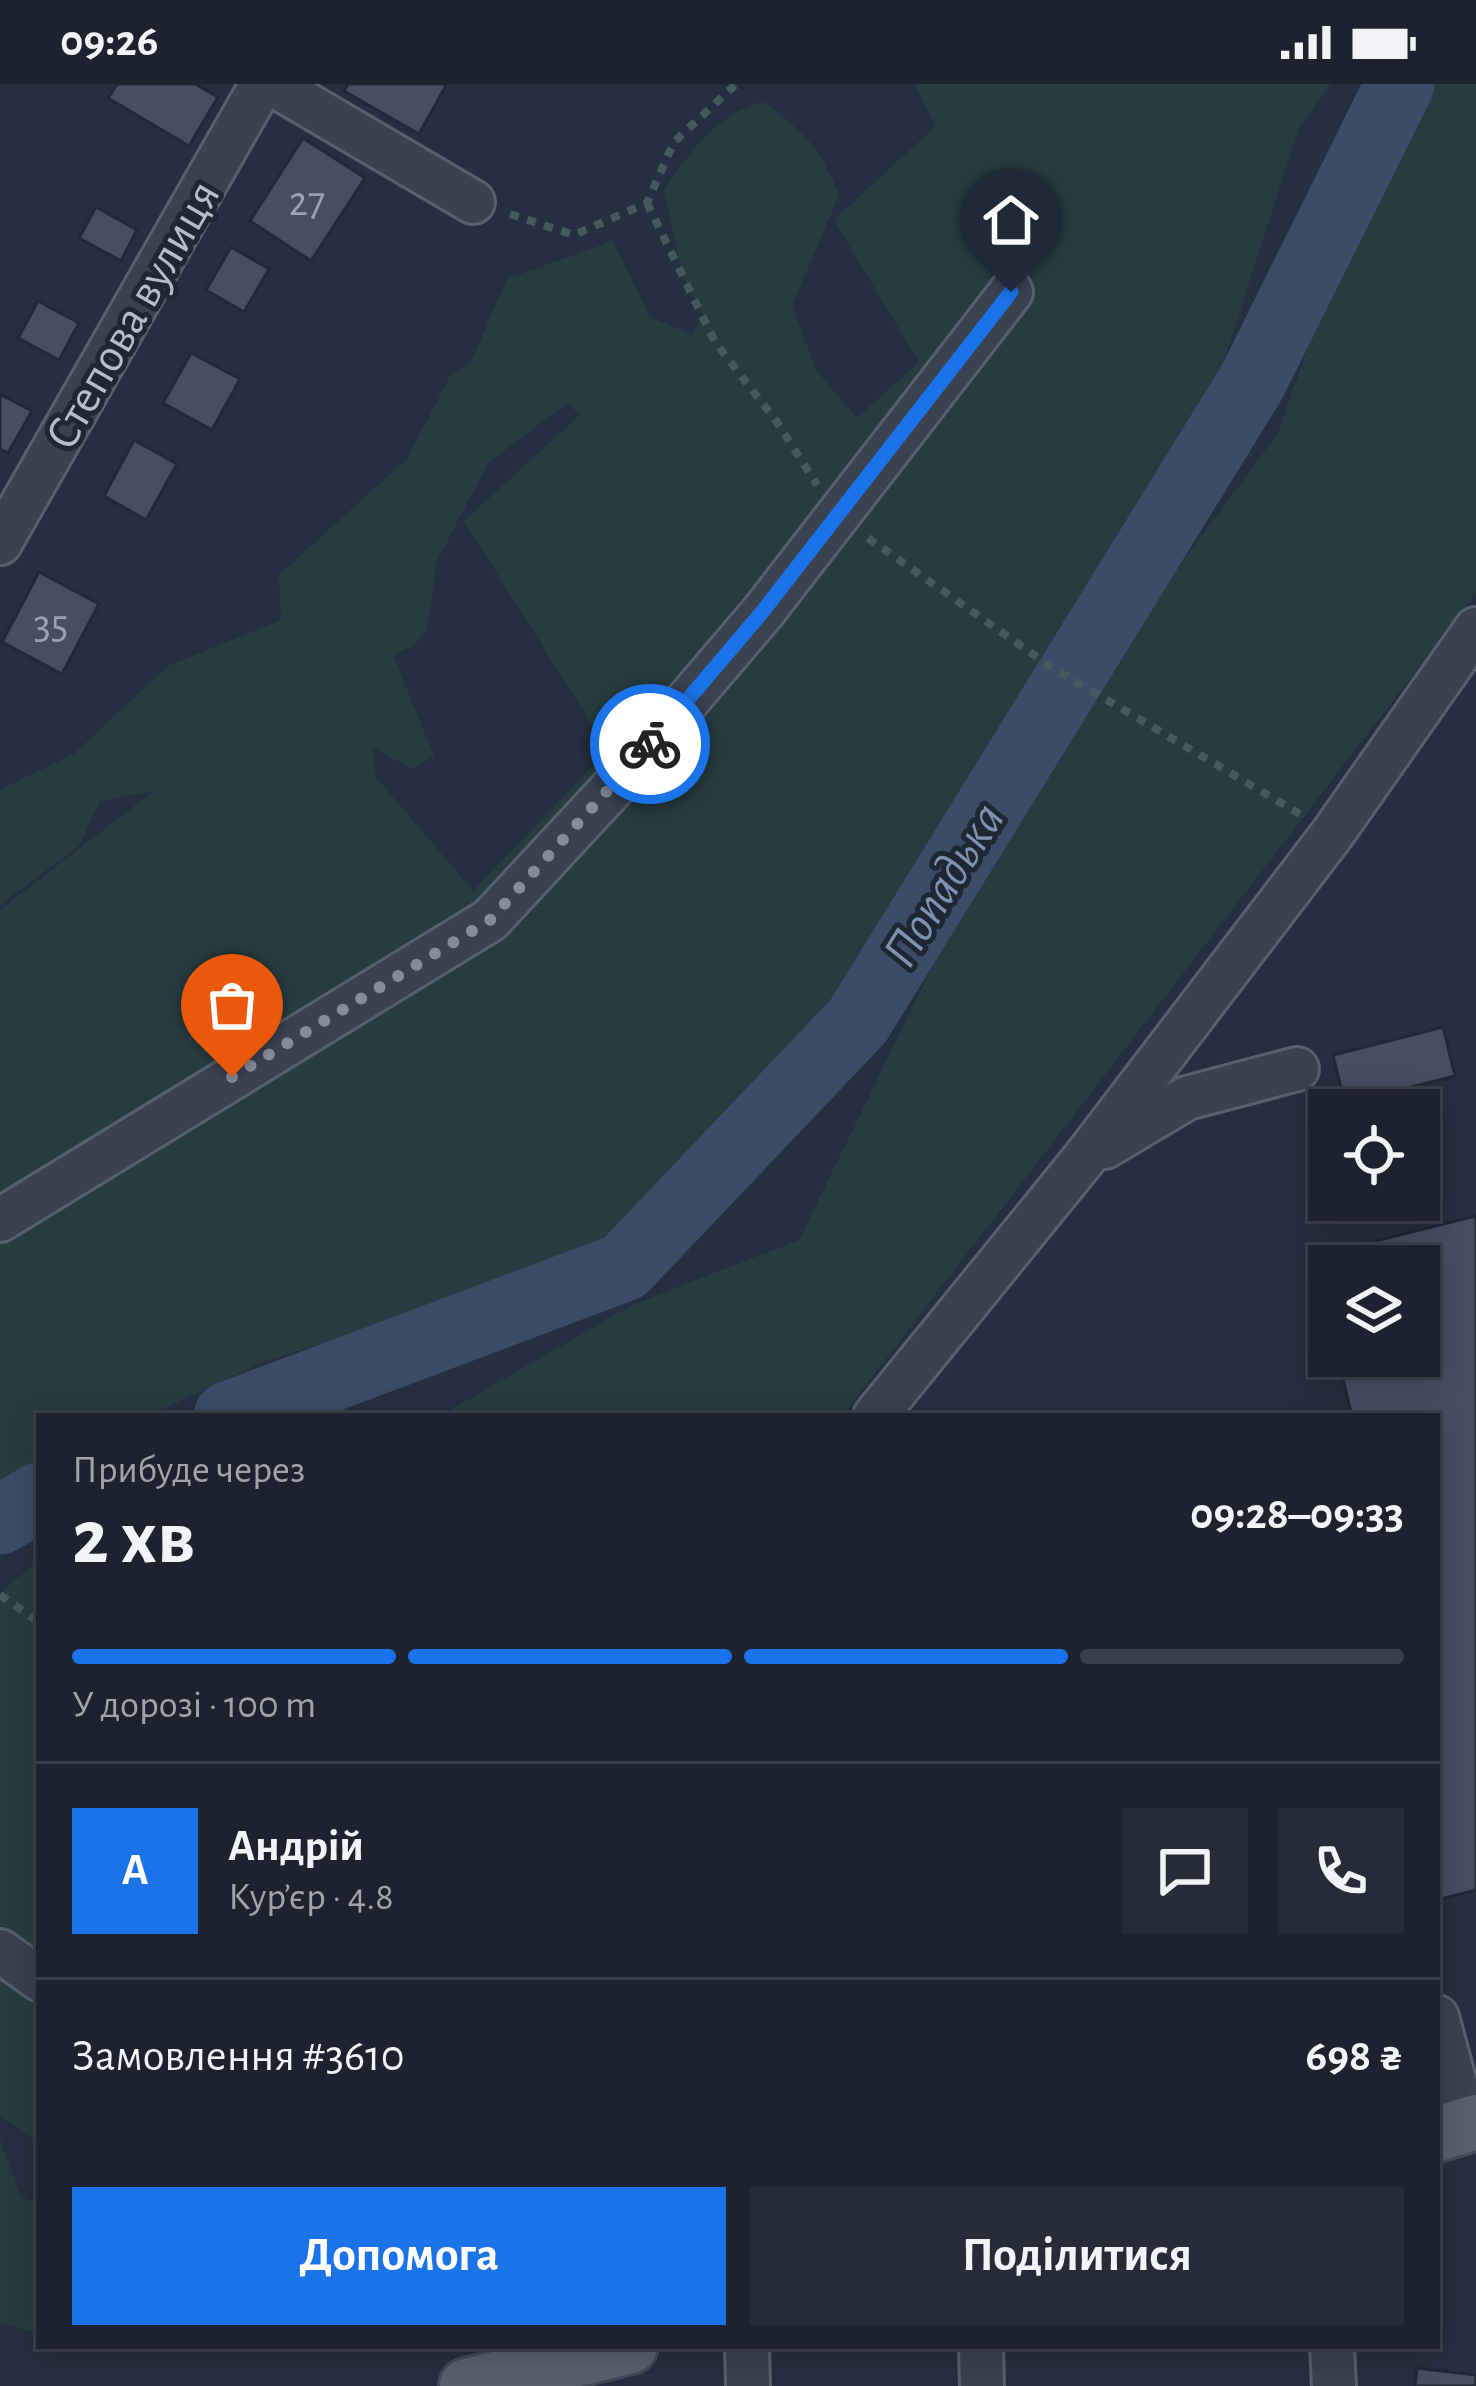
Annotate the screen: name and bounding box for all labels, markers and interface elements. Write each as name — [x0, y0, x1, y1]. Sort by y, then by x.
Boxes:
text: 09:26 — [60, 19, 158, 64]
pin — [960, 169, 1062, 292]
street label: Степова вулиця — [38, 173, 230, 458]
house number: 27 — [289, 181, 325, 223]
icon: home — [978, 187, 1044, 253]
house number: 35 — [34, 604, 68, 646]
courier — [590, 684, 710, 804]
icon: bike — [617, 711, 683, 777]
water label: Попадька — [874, 795, 1014, 976]
pin — [181, 954, 283, 1077]
icon: bag — [199, 972, 265, 1038]
map controls — [1308, 1089, 1440, 1377]
button: locate — [1308, 1089, 1440, 1221]
button: layers — [1308, 1245, 1440, 1377]
text: Прибуде через — [72, 1451, 305, 1490]
text: 09:28–09:33 — [1190, 1492, 1404, 1537]
text: 2 хв — [72, 1500, 195, 1578]
text: У дорозі · 100 m — [72, 1686, 316, 1725]
button: chat — [1122, 1808, 1248, 1934]
button: phone — [1278, 1808, 1404, 1934]
text: Андрій — [228, 1824, 364, 1869]
text: А — [121, 1848, 149, 1893]
text: Кур’єр · 4.8 — [228, 1878, 394, 1917]
text: Замовлення #3610 — [72, 2034, 405, 2079]
text: 698 ₴ — [1306, 2034, 1404, 2079]
button: Допомога — [72, 2187, 726, 2325]
button: Поділитися — [750, 2187, 1404, 2325]

